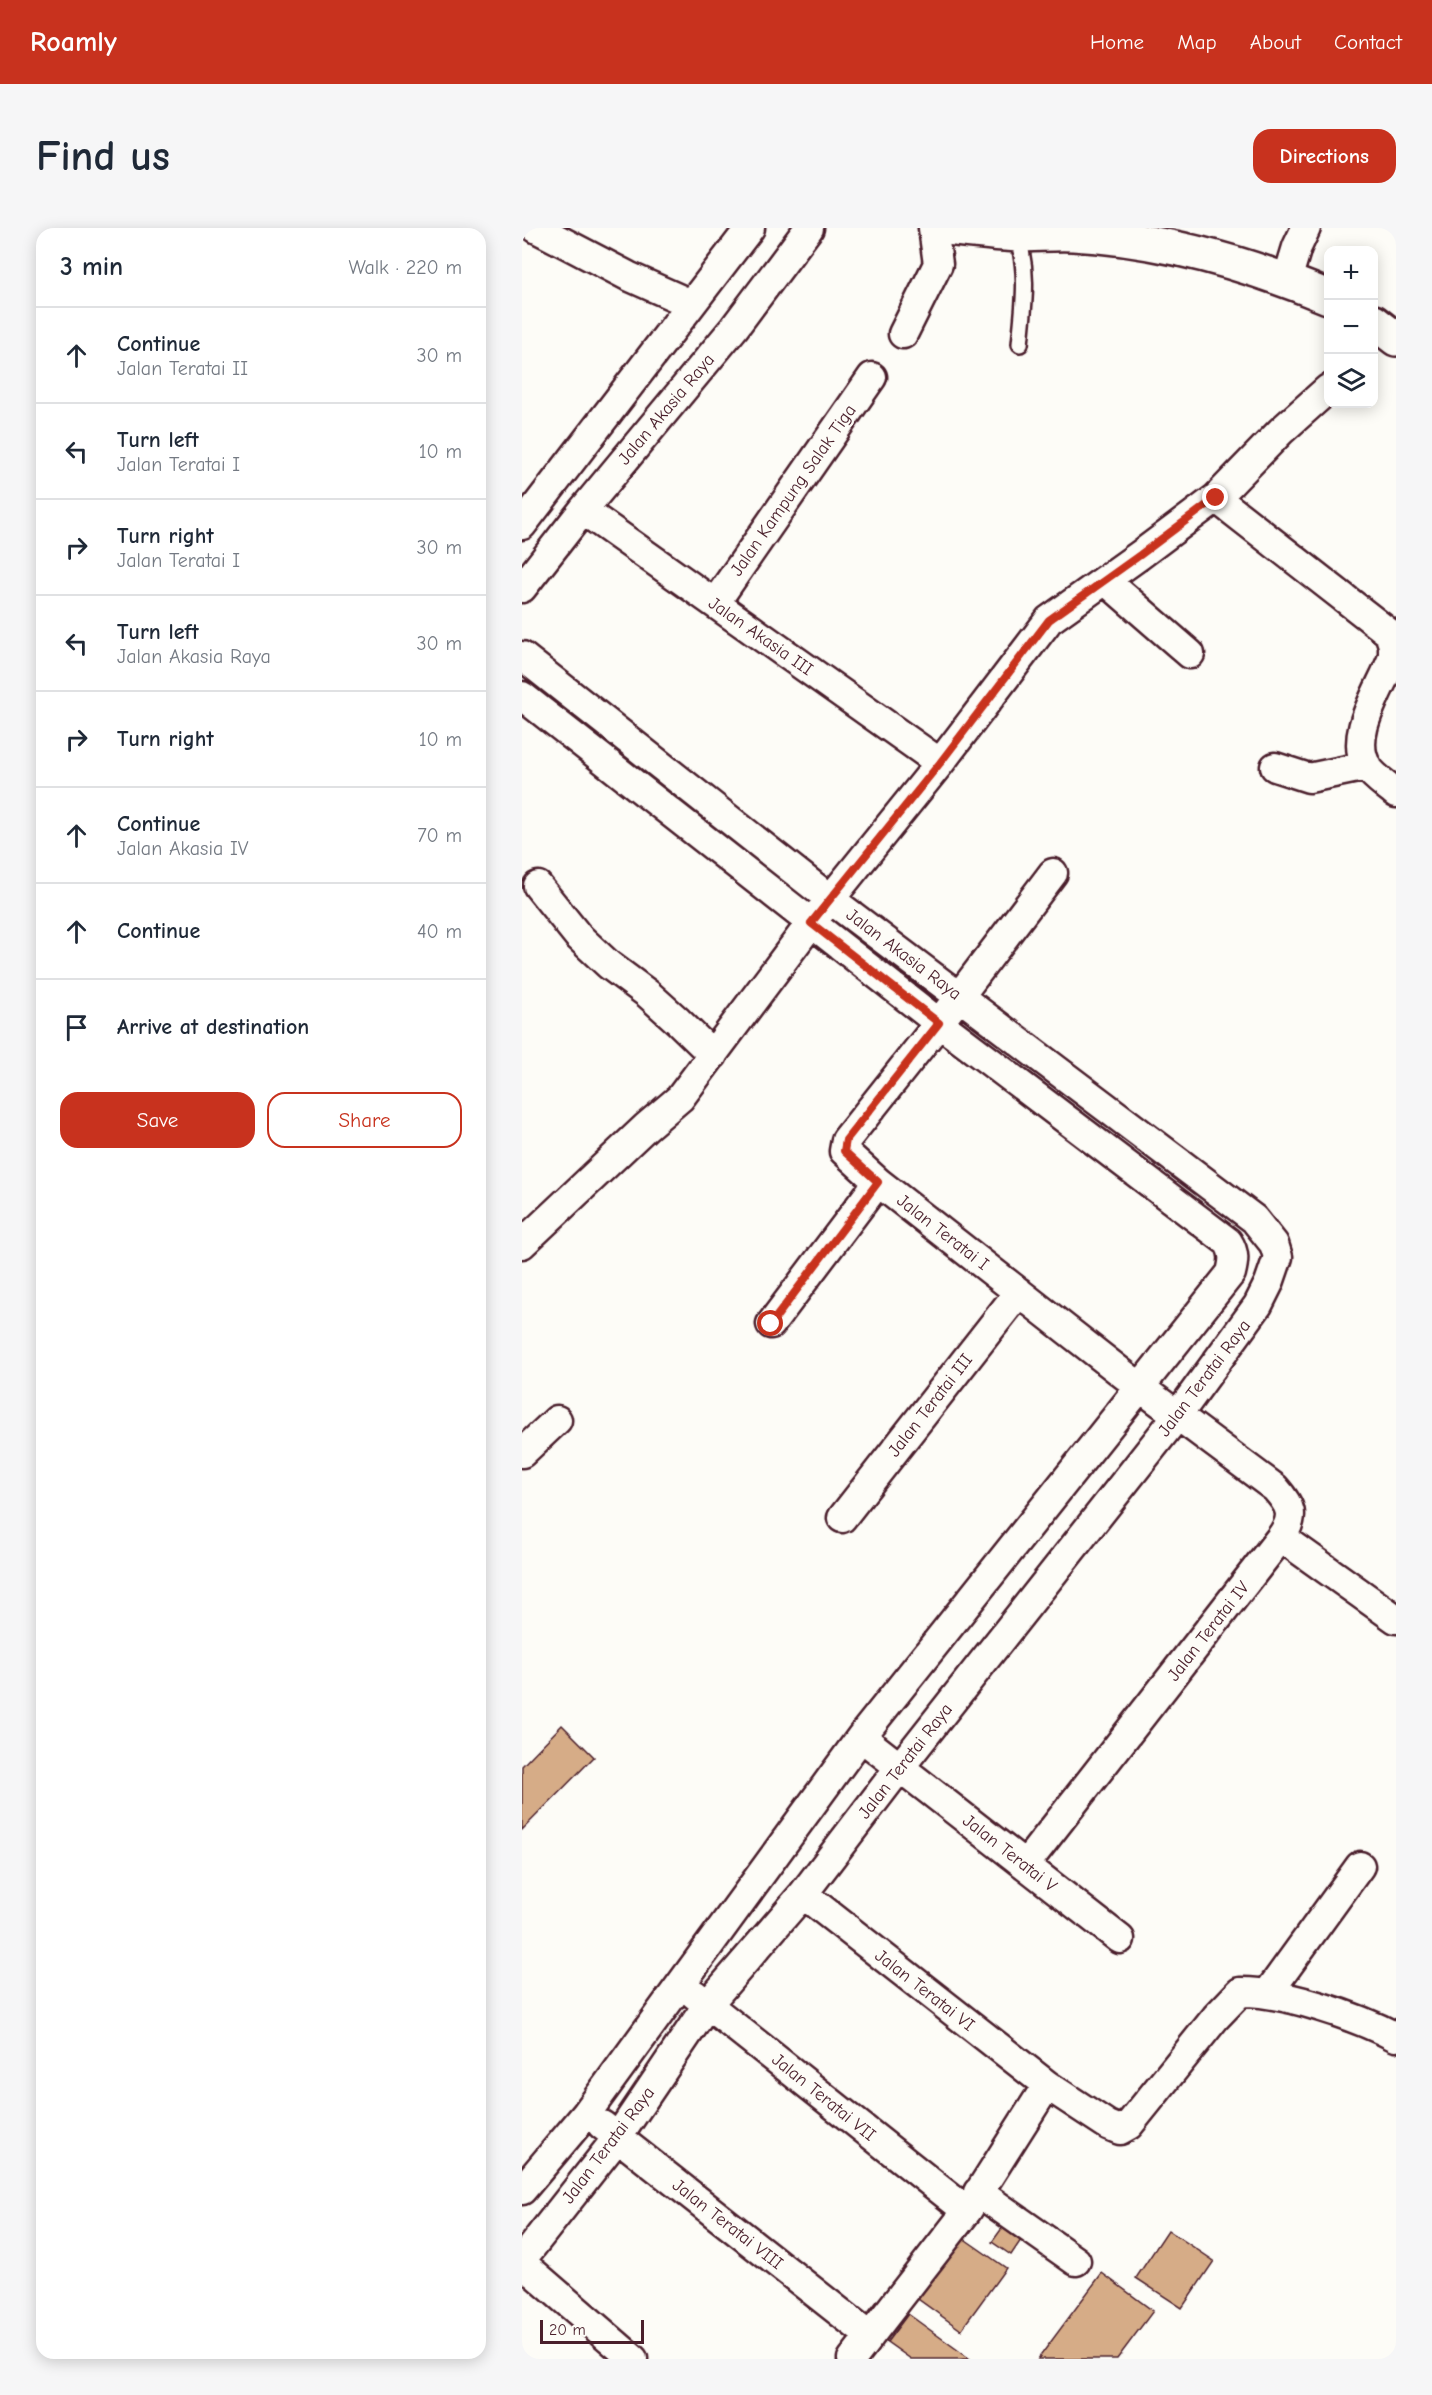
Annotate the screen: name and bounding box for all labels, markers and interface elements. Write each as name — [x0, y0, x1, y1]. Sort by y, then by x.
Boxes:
text: Roamly — [30, 26, 117, 58]
text: Home — [1090, 30, 1144, 54]
text: Map — [1177, 30, 1217, 54]
text: About — [1250, 30, 1301, 54]
text: Contact — [1334, 30, 1402, 54]
button: Directions — [1253, 129, 1396, 183]
text: Find us — [36, 132, 170, 181]
map controls — [1324, 246, 1378, 408]
button: + — [1324, 246, 1378, 300]
text: 3 min — [60, 252, 123, 282]
text: Walk · 220 m — [348, 256, 462, 279]
button: − — [1324, 300, 1378, 354]
text: Continue — [117, 331, 200, 357]
icon: ahead — [60, 339, 93, 372]
text: 30 m — [416, 344, 462, 367]
street label: Jalan Akasia Raya — [614, 350, 719, 469]
button: layers — [1324, 354, 1378, 408]
text: Jalan Teratai II — [117, 357, 248, 380]
street label: Jalan Kampung Salak Tiga — [726, 400, 861, 580]
text: Turn left — [117, 427, 199, 453]
icon: left — [60, 435, 93, 468]
text: 10 m — [419, 440, 462, 463]
text: Jalan Teratai I — [117, 453, 240, 476]
route end — [1202, 484, 1228, 510]
text: Turn right — [117, 523, 214, 549]
icon: right — [60, 531, 93, 564]
text: 30 m — [416, 536, 462, 559]
text: Jalan Teratai I — [117, 549, 240, 572]
street label: Jalan Akasia III — [704, 593, 817, 680]
text: Turn left — [117, 619, 199, 645]
icon: left — [60, 627, 93, 660]
text: 30 m — [416, 632, 462, 655]
text: Jalan Akasia Raya — [117, 645, 271, 668]
icon: right — [60, 723, 93, 756]
text: Turn right — [117, 726, 214, 752]
text: 10 m — [419, 728, 462, 751]
text: Continue — [117, 811, 200, 837]
icon: ahead — [60, 819, 93, 852]
text: 70 m — [417, 824, 462, 847]
text: Jalan Akasia IV — [117, 837, 249, 860]
street label: Jalan Akasia Raya — [842, 904, 965, 1004]
icon: ahead — [60, 915, 93, 948]
text: Continue — [117, 918, 200, 944]
text: 40 m — [417, 920, 462, 943]
icon: arrive — [60, 1011, 93, 1044]
text: Arrive at destination — [117, 1014, 309, 1040]
button: Save — [60, 1092, 255, 1148]
button: Share — [267, 1092, 462, 1148]
street label: Jalan Teratai I — [893, 1190, 993, 1275]
route start — [757, 1310, 783, 1336]
street label: Jalan Teratai Raya — [1154, 1316, 1255, 1441]
street label: Jalan Teratai III — [884, 1350, 977, 1461]
street label: Jalan Teratai IV — [1163, 1577, 1254, 1685]
street label: Jalan Teratai Raya — [854, 1699, 957, 1823]
street label: Jalan Teratai V — [959, 1810, 1061, 1897]
street label: Jalan Teratai VI — [871, 1945, 979, 2036]
street label: Jalan Teratai VII — [768, 2049, 880, 2146]
street label: Jalan Teratai Raya — [558, 2083, 659, 2208]
street label: Jalan Teratai VIII — [668, 2175, 787, 2274]
scale bar — [540, 2317, 644, 2344]
text: 20 m — [549, 2321, 586, 2339]

